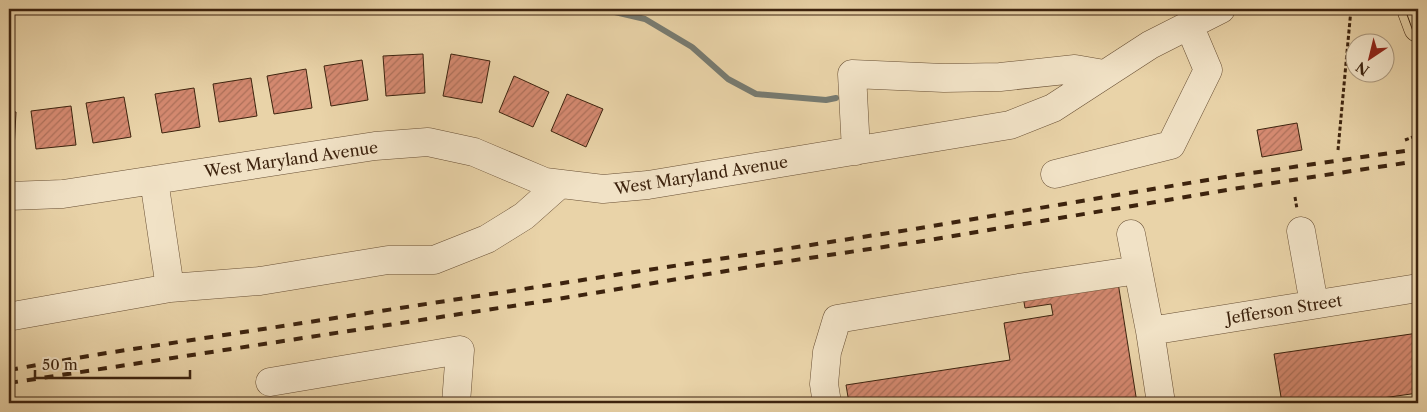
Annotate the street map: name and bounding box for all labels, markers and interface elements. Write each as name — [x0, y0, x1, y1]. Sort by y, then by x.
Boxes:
north arrow — [1344, 32, 1394, 82]
text: N — [1352, 58, 1373, 80]
street label: West Maryland Avenue — [202, 137, 379, 181]
street label: West Maryland Avenue — [612, 151, 789, 199]
street label: Jefferson Street — [1222, 290, 1344, 329]
scale bar — [35, 347, 190, 379]
text: 50 m — [42, 355, 78, 374]

